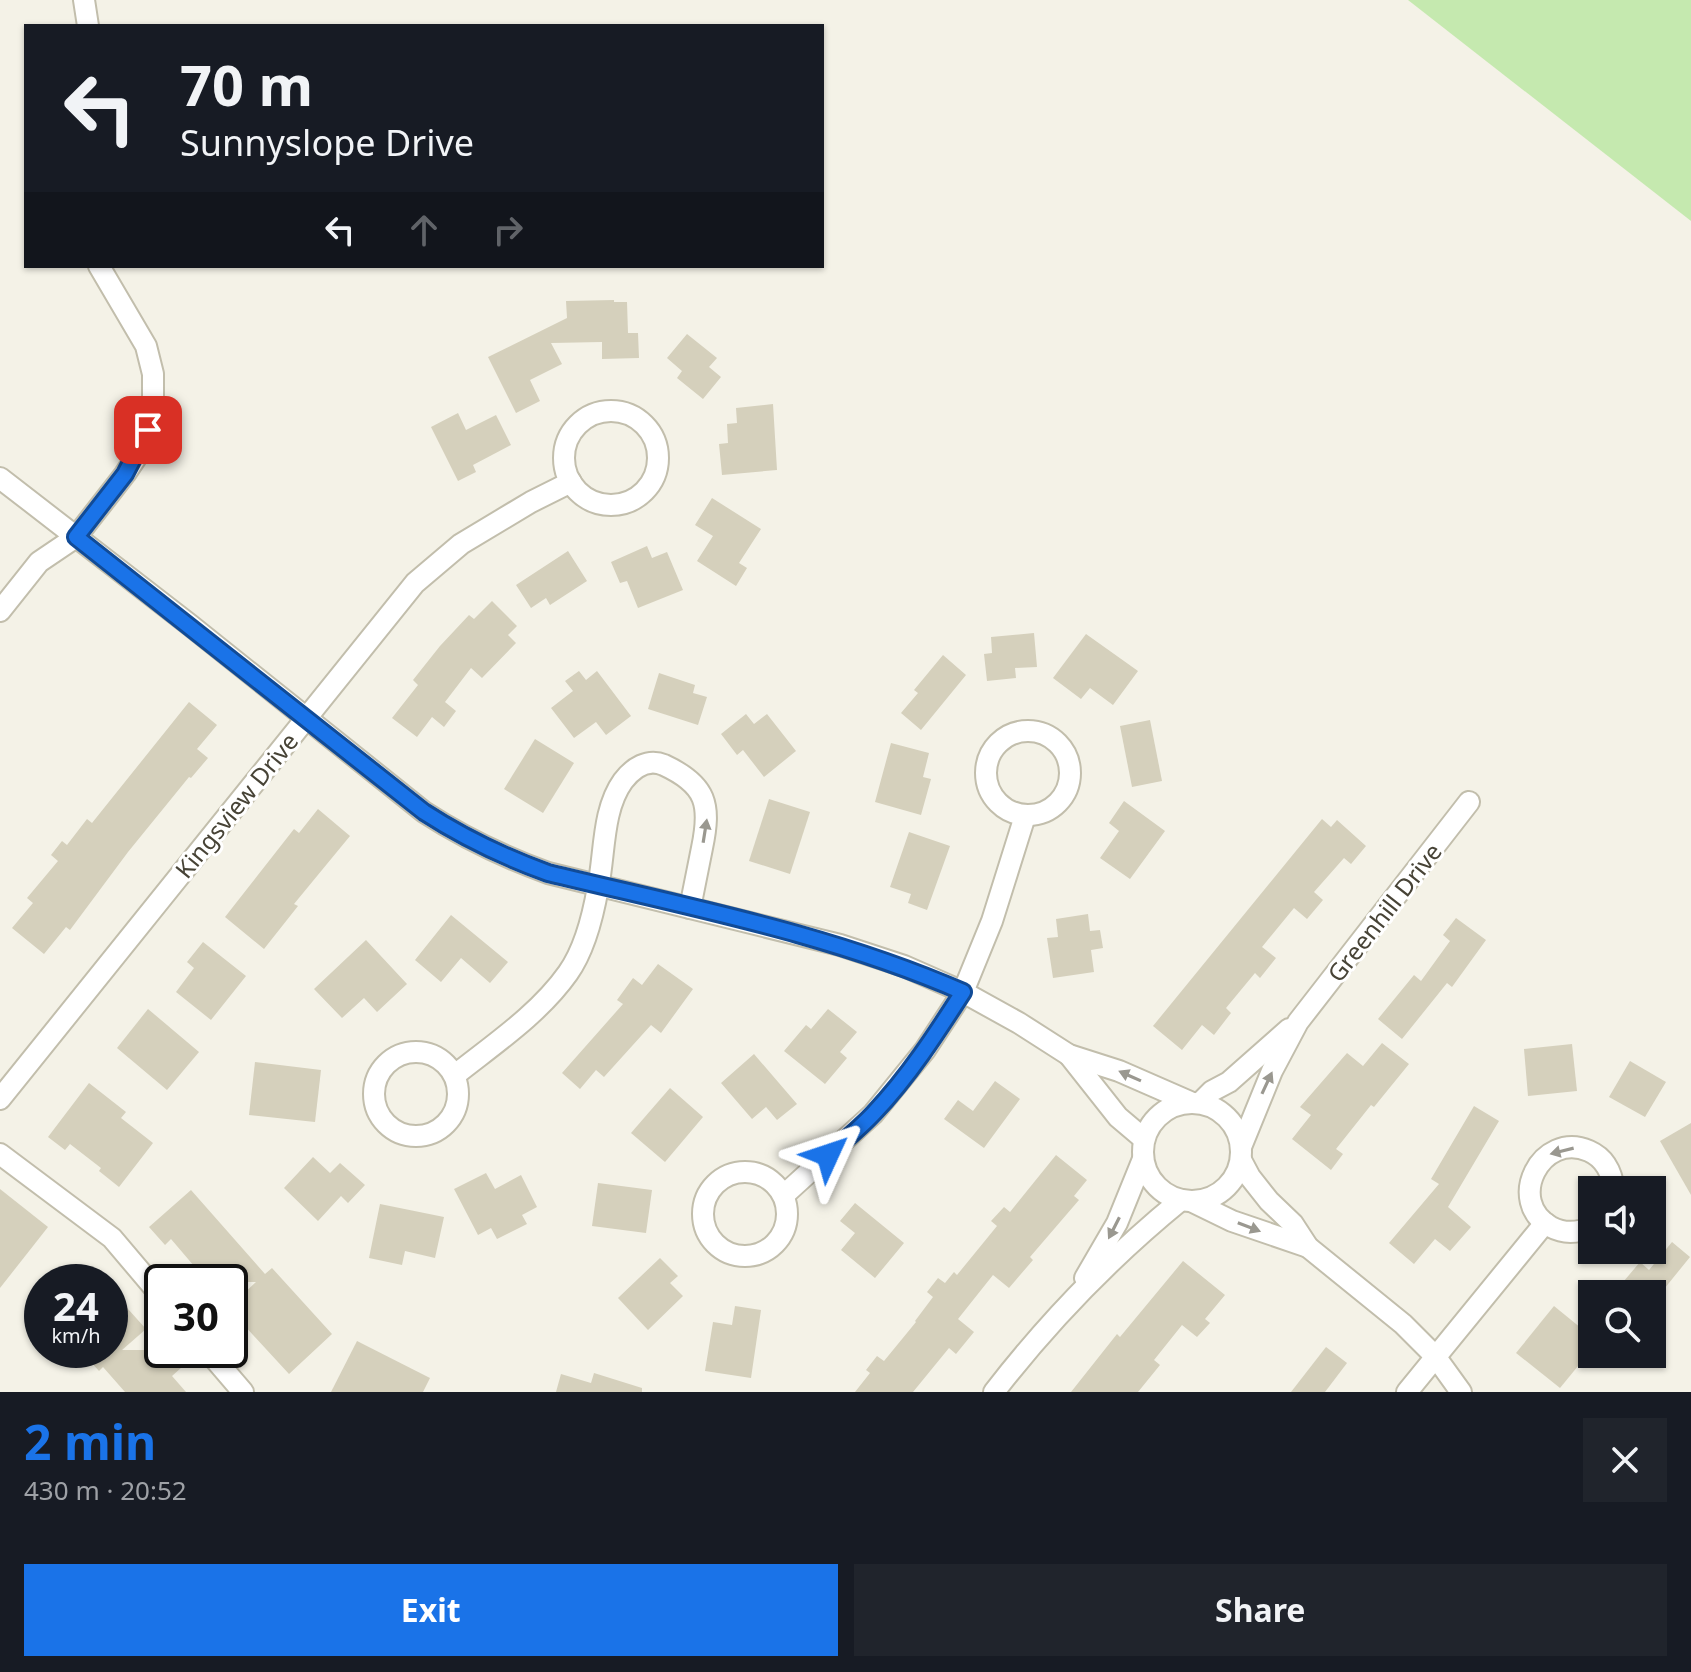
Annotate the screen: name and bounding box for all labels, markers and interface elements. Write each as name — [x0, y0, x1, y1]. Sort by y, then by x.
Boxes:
text: 70 m — [180, 46, 313, 122]
icon: left — [48, 56, 152, 160]
text: Sunnyslope Drive — [180, 118, 474, 167]
icon: left — [318, 208, 362, 252]
icon: ahead — [402, 208, 446, 252]
icon: right — [486, 208, 530, 252]
pin — [114, 396, 182, 464]
icon: arrive — [126, 408, 170, 452]
street label: Kingsview Drive — [167, 725, 305, 885]
one-way arrow — [699, 818, 712, 843]
street label: Greenhill Drive — [1319, 836, 1449, 988]
one-way arrow — [1119, 1069, 1142, 1083]
one-way arrow — [1260, 1071, 1273, 1095]
position arrow — [786, 1113, 870, 1197]
one-way arrow — [1549, 1145, 1574, 1157]
map controls — [1578, 1176, 1666, 1368]
button: sound — [1578, 1176, 1666, 1264]
one-way arrow — [1107, 1217, 1120, 1240]
one-way arrow — [1237, 1221, 1261, 1234]
speed limit sign: 30 — [144, 1264, 248, 1368]
text: 24 — [53, 1278, 99, 1333]
button: search — [1578, 1280, 1666, 1368]
text: km/h — [51, 1322, 101, 1349]
text: 2 min — [24, 1409, 156, 1474]
button: close — [1583, 1418, 1667, 1502]
text: 430 m · 20:52 — [24, 1472, 187, 1508]
button: Exit — [24, 1564, 838, 1656]
button: Share — [854, 1564, 1667, 1656]

